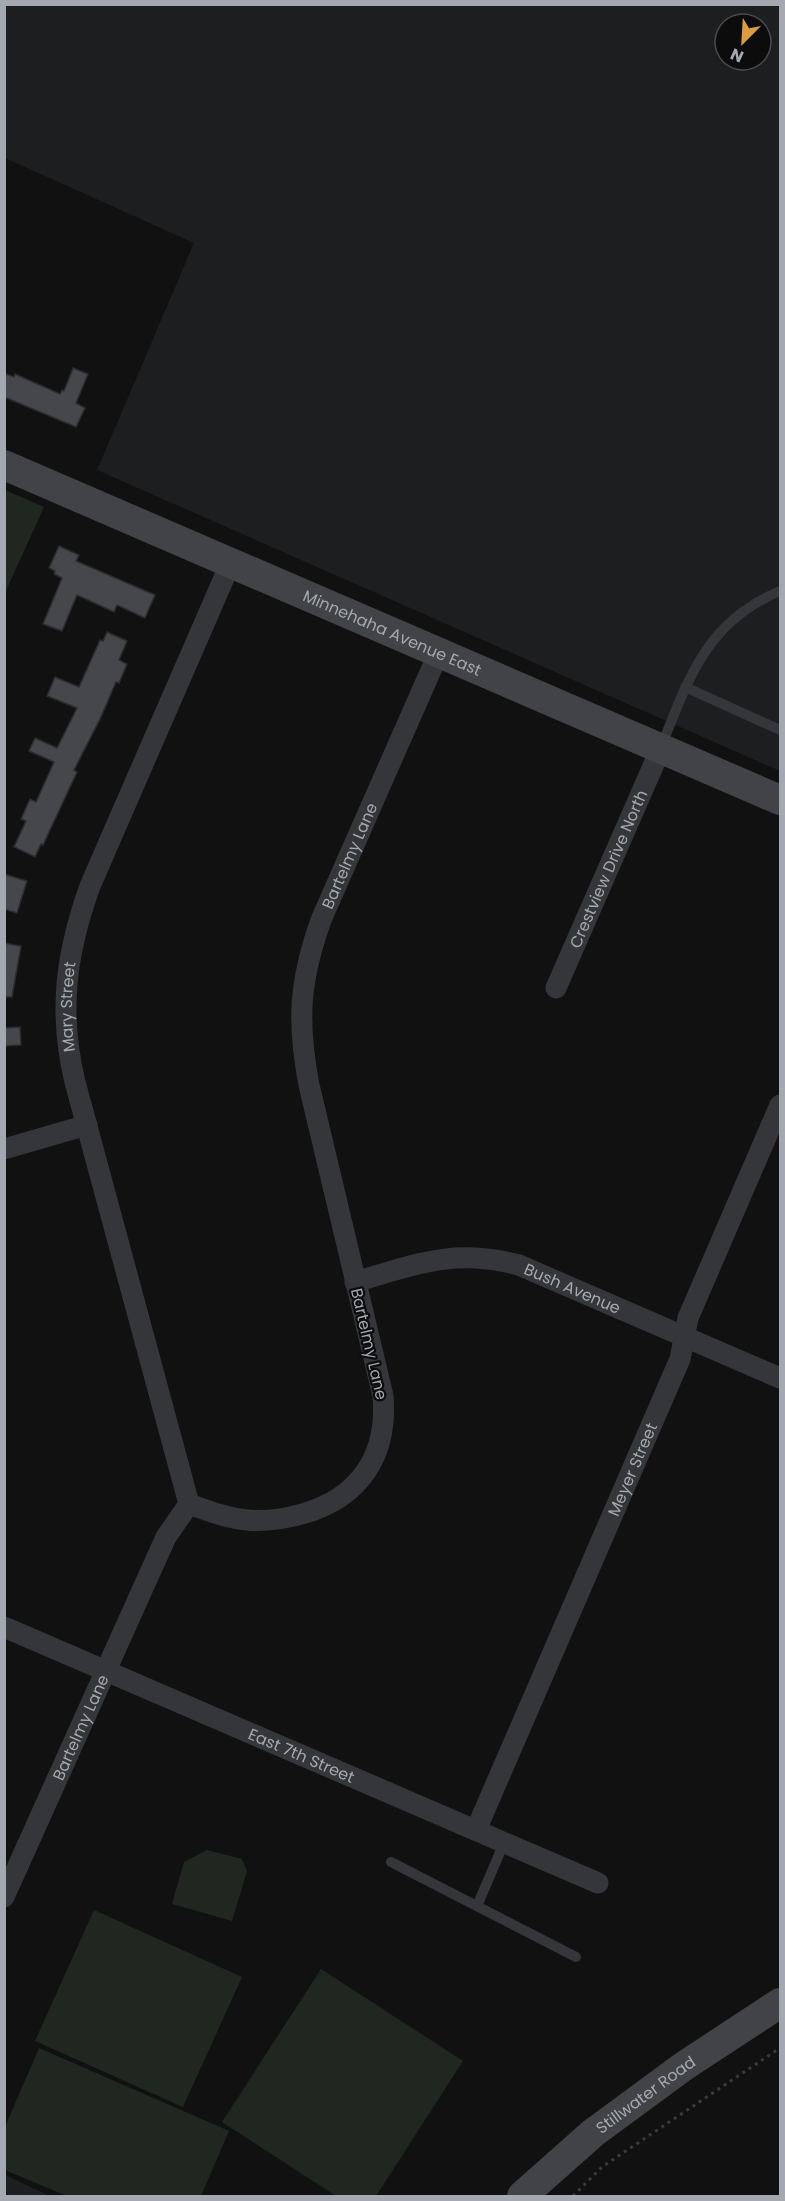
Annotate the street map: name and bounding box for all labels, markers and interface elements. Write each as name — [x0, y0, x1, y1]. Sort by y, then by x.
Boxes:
north arrow — [713, 12, 773, 72]
text: N — [727, 42, 747, 68]
street label: Minnehaha Avenue East — [300, 584, 485, 681]
street label: Crestview Drive North — [563, 786, 653, 952]
street label: Bartelmy Lane — [316, 799, 383, 912]
street label: Mary Street — [54, 960, 81, 1053]
street label: Bush Avenue — [521, 1257, 624, 1319]
street label: Bartelmy Lane — [345, 1286, 393, 1402]
street label: Meyer Street — [602, 1419, 663, 1520]
street label: Bartelmy Lane — [46, 1671, 114, 1784]
street label: East 7th Street — [245, 1722, 358, 1788]
street label: Stillwater Road — [591, 2050, 700, 2139]

